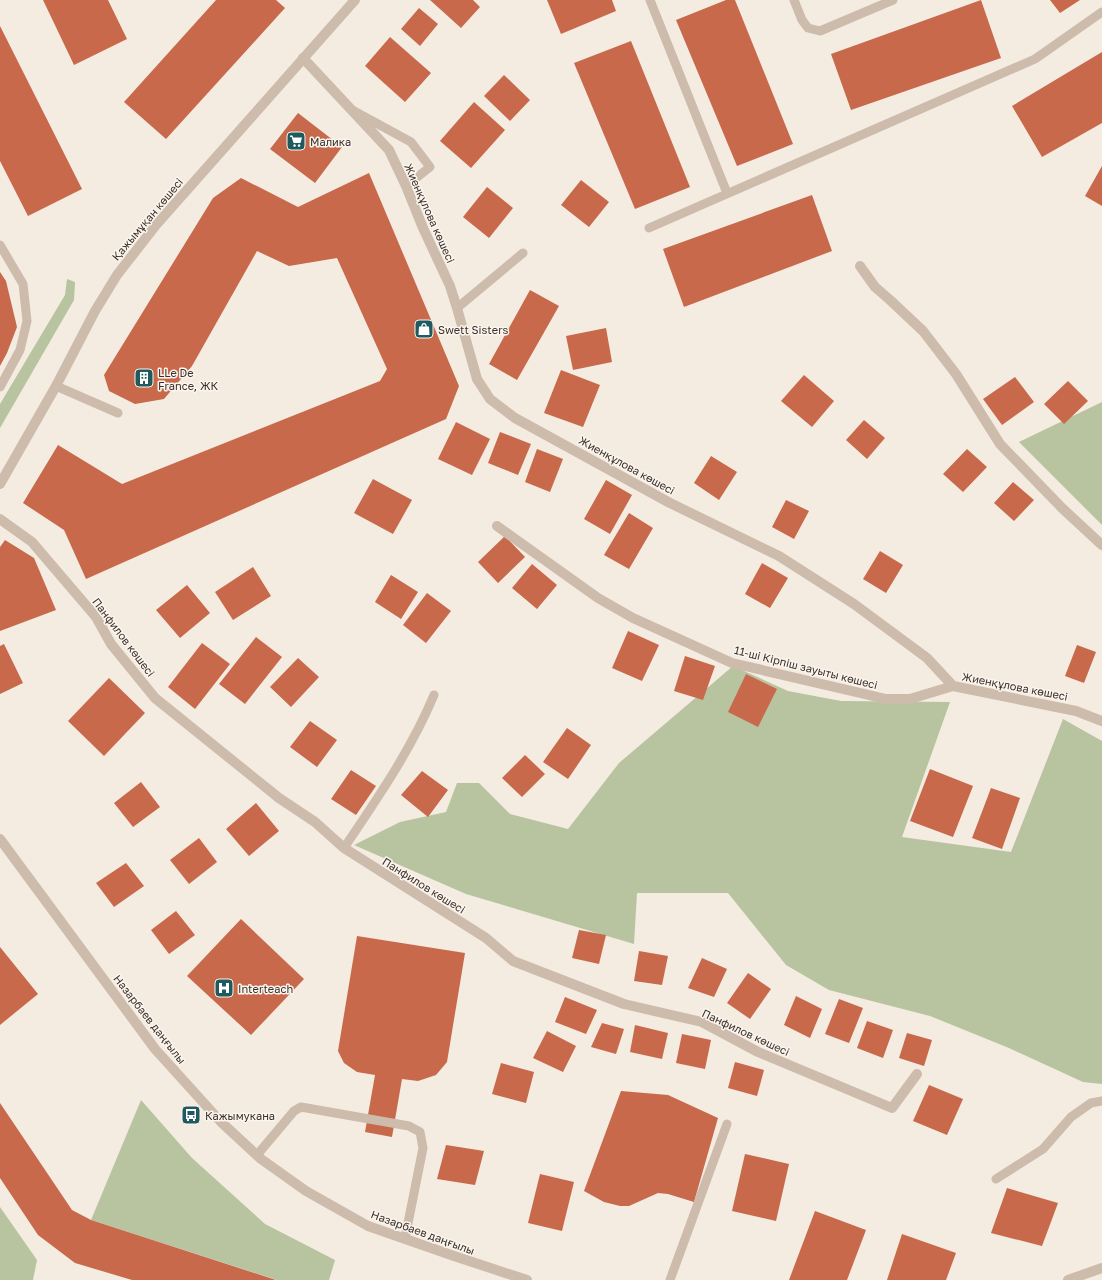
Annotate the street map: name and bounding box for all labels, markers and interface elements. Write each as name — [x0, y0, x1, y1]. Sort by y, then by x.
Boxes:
supermarket icon: Малика — [285, 130, 307, 152]
place label: Малика — [310, 135, 351, 148]
street label: Жиенқұлова көшесі — [401, 161, 458, 265]
street label: Қажымұқан көшесі — [109, 175, 186, 263]
shop icon: Swett Sisters — [413, 318, 435, 340]
place label: Swett Sisters — [438, 323, 508, 336]
place label: LLe De France, ЖК — [158, 366, 218, 392]
building icon: LLe De France, ЖК — [133, 367, 155, 389]
street label: Жиенқұлова көшесі — [576, 433, 677, 498]
street label: Панфилов көшесі — [90, 595, 158, 679]
street label: 11-ші Кірпіш зауыты көшесі — [733, 643, 879, 691]
street label: Жиенқұлова көшесі — [961, 669, 1069, 704]
street label: Панфилов көшесі — [380, 854, 468, 916]
street label: Назарбаев даңғылы — [111, 972, 189, 1066]
hospital icon: Interteach — [213, 977, 235, 999]
place label: Interteach — [238, 982, 293, 995]
street label: Панфилов көшесі — [700, 1006, 792, 1058]
bus stop icon: Кажымукана — [180, 1104, 202, 1126]
place label: Кажымукана — [205, 1109, 275, 1122]
street label: Назарбаев даңғылы — [369, 1207, 477, 1257]

